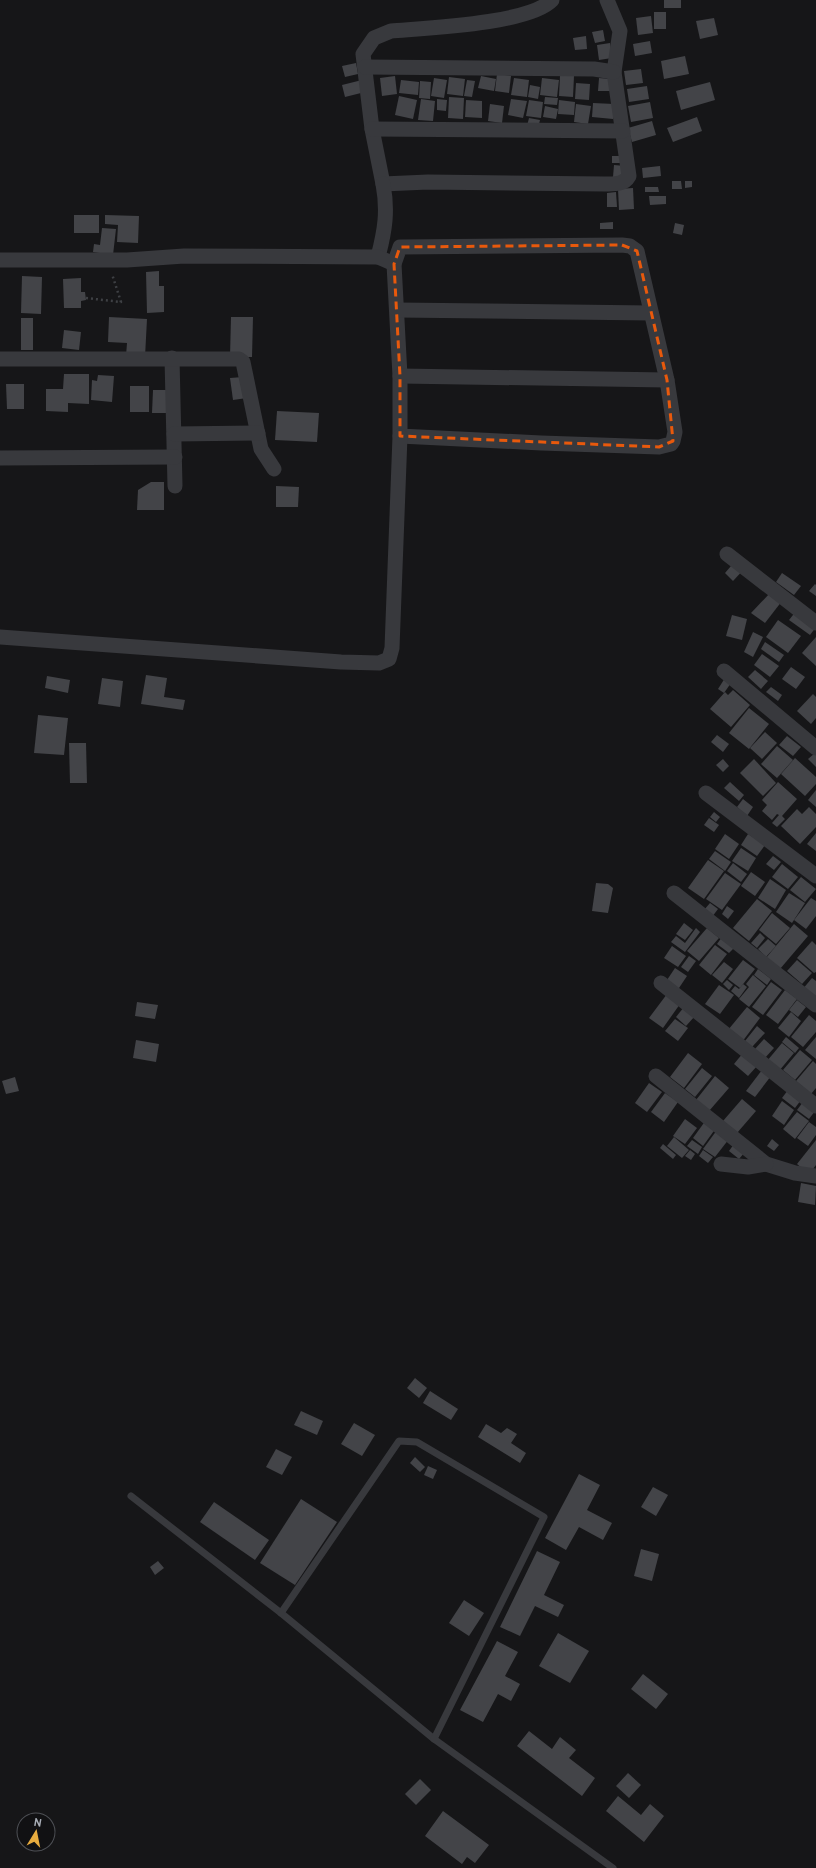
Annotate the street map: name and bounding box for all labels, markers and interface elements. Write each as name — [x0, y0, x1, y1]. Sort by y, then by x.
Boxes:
north arrow — [16, 1812, 56, 1852]
text: N — [32, 1816, 43, 1831]

